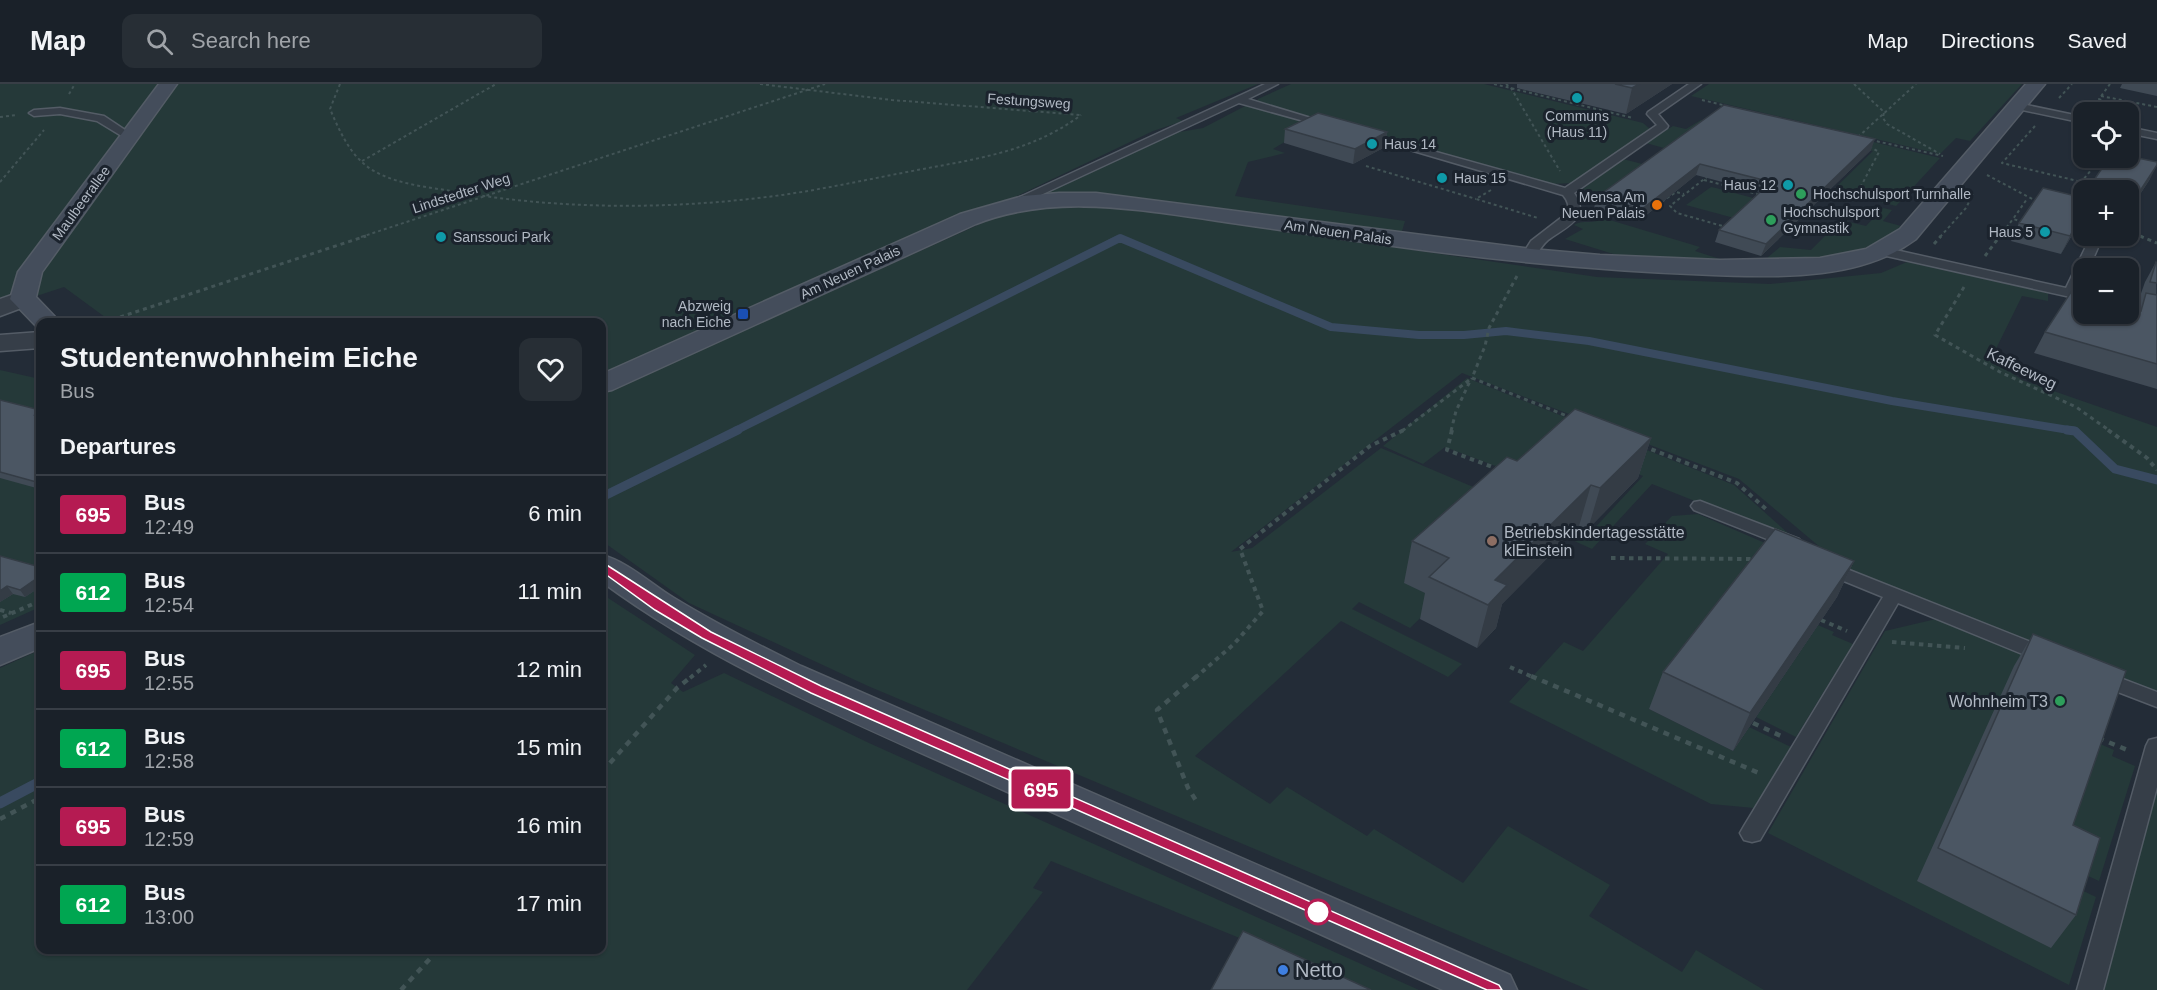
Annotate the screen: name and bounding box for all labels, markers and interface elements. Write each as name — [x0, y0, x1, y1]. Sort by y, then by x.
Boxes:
search box — [122, 14, 542, 68]
text: Map — [30, 25, 86, 56]
icon: search — [143, 25, 176, 58]
text: Search here — [191, 28, 311, 53]
text: Map — [1867, 29, 1908, 52]
text: Directions — [1941, 29, 2034, 52]
text: Saved — [2067, 29, 2127, 52]
street label: Festungsweg — [987, 90, 1071, 112]
marker: Communs (Haus 11) — [1570, 91, 1584, 105]
map controls — [2073, 102, 2139, 324]
button: locate — [2073, 102, 2139, 168]
place label: Communs (Haus 11) — [1545, 108, 1609, 140]
place label: Haus 14 — [1384, 136, 1436, 152]
marker: Haus 14 — [1365, 137, 1379, 151]
street label: Maulbeerallee — [49, 163, 113, 243]
street label: Lindstedter Weg — [410, 170, 512, 216]
place label: Haus 15 — [1454, 170, 1506, 186]
marker: Haus 15 — [1435, 171, 1449, 185]
place label: Haus 12 — [1724, 177, 1776, 193]
marker: Haus 12 — [1781, 178, 1795, 192]
button: + — [2073, 180, 2139, 246]
place label: Hochschulsport Turnhalle — [1813, 186, 1971, 202]
marker: Hochschulsport Turnhalle — [1794, 187, 1808, 201]
place label: Mensa Am Neuen Palais — [1562, 189, 1645, 221]
marker: Mensa Am Neuen Palais — [1650, 198, 1664, 212]
place label: Hochschulsport Gymnastik — [1783, 204, 1880, 236]
marker: Hochschulsport Gymnastik — [1764, 213, 1778, 227]
street label: Am Neuen Palais — [1283, 217, 1393, 247]
place label: Haus 5 — [1989, 224, 2033, 240]
marker: Haus 5 — [2038, 225, 2052, 239]
place label: Sanssouci Park — [453, 229, 551, 245]
marker: Sanssouci Park — [434, 230, 448, 244]
street label: Am Neuen Palais — [798, 242, 902, 302]
button: − — [2073, 258, 2139, 324]
place label: Abzweig nach Eiche — [662, 298, 731, 330]
marker: Abzweig nach Eiche — [736, 307, 750, 321]
button: heart — [519, 338, 582, 401]
text: Studentenwohnheim Eiche — [60, 342, 418, 373]
street label: Kaffeeweg — [1984, 344, 2059, 393]
text: Bus — [60, 380, 94, 402]
text: Departures — [60, 434, 176, 459]
text: Bus — [144, 490, 186, 515]
text: 6 min — [528, 501, 582, 526]
text: 695 — [75, 503, 111, 526]
text: 12:49 — [144, 516, 194, 538]
place label: Betriebskindertagesstätte klEinstein — [1504, 524, 1685, 559]
marker: Betriebskindertagesstätte klEinstein — [1485, 534, 1499, 548]
text: Bus — [144, 568, 186, 593]
text: 11 min — [518, 579, 582, 604]
text: 612 — [75, 581, 111, 604]
text: 12:54 — [144, 594, 194, 616]
text: Bus — [144, 646, 186, 671]
text: 12 min — [516, 657, 582, 682]
text: 695 — [75, 659, 111, 682]
text: 12:55 — [144, 672, 194, 694]
place label: Wohnheim T3 — [1949, 693, 2048, 710]
marker: Wohnheim T3 — [2053, 694, 2067, 708]
text: Bus — [144, 724, 186, 749]
text: 15 min — [516, 735, 582, 760]
text: 612 — [75, 737, 111, 760]
text: 12:58 — [144, 750, 194, 772]
line badge: 695 — [1006, 770, 1076, 808]
text: 695 — [1023, 778, 1059, 801]
text: Bus — [144, 802, 186, 827]
text: 16 min — [516, 813, 582, 838]
text: 695 — [75, 815, 111, 838]
text: 12:59 — [144, 828, 194, 850]
text: Bus — [144, 880, 186, 905]
text: 17 min — [516, 891, 582, 916]
text: 612 — [75, 893, 111, 916]
unlabelled marker — [1305, 899, 1331, 925]
text: 13:00 — [144, 906, 194, 928]
place label: Netto — [1295, 959, 1343, 981]
marker: Netto — [1276, 963, 1290, 977]

